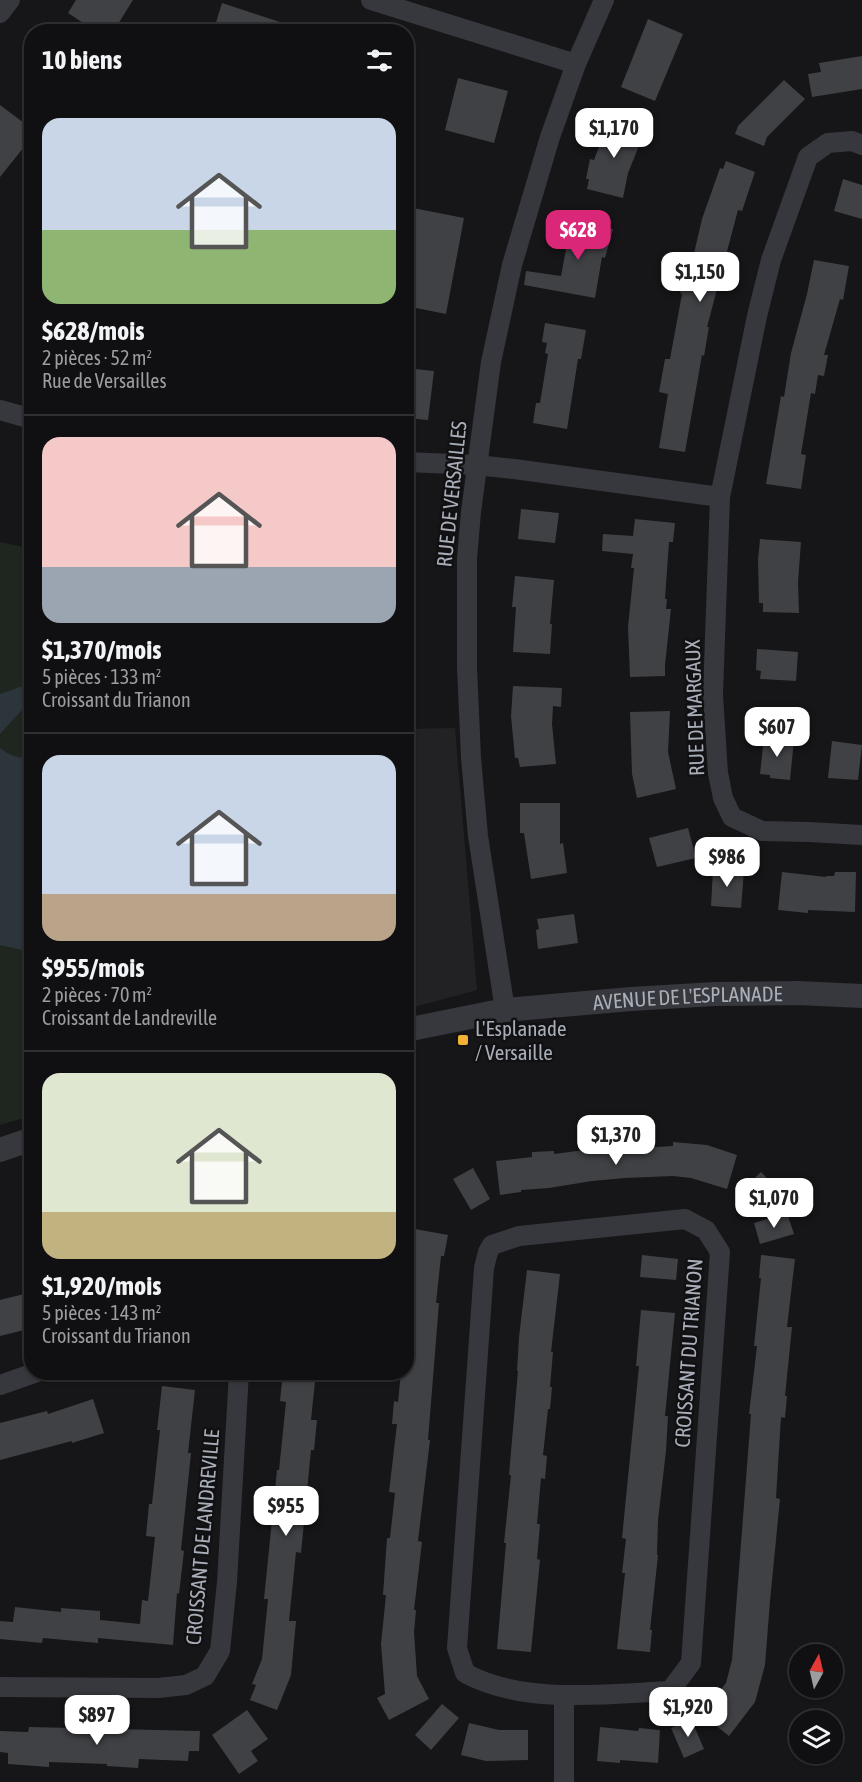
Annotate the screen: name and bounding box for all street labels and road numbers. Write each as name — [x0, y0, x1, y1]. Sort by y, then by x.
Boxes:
street label: RUE DE VERSAILLES — [431, 420, 471, 568]
street label: RUE DE MARGAUX — [680, 639, 708, 776]
street label: AVENUE DE L'ESPLANADE — [592, 981, 782, 1014]
street label: CROISSANT DU TRIANON — [669, 1258, 707, 1448]
street label: CROISSANT DE LANDREVILLE — [181, 1428, 223, 1646]

